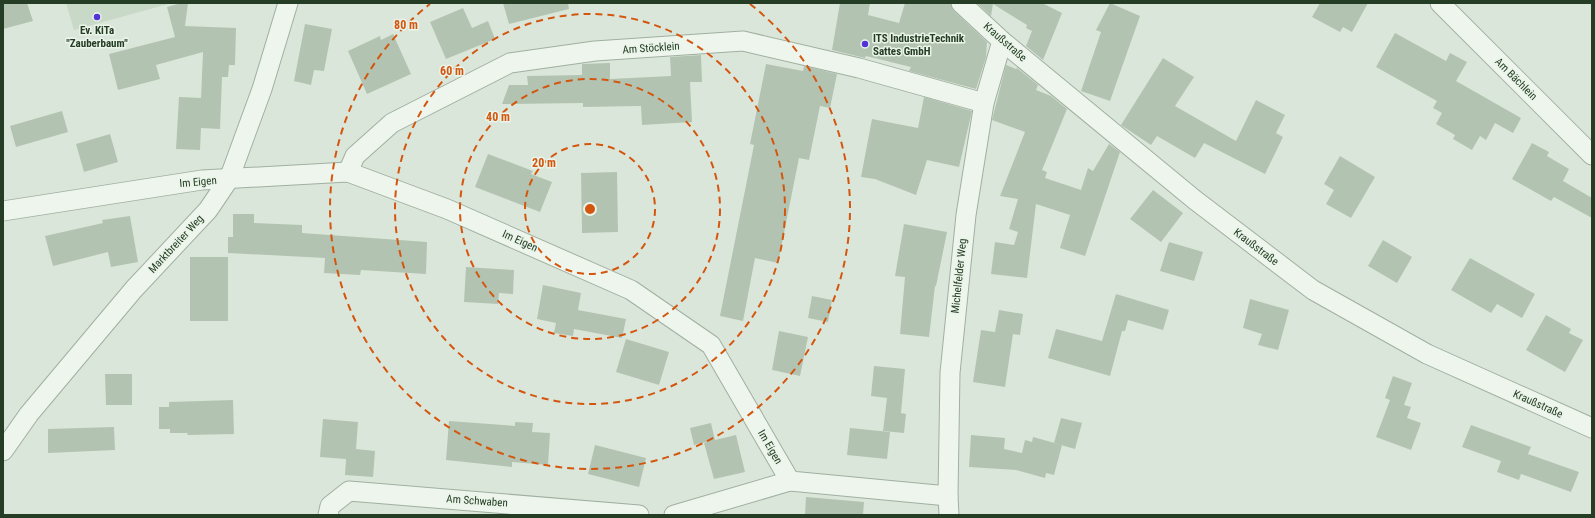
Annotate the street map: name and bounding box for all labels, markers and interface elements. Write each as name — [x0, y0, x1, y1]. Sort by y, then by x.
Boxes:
marker: Ev. KiTa "Zauberbaum" — [92, 12, 102, 22]
text: 80 m — [394, 18, 418, 32]
street label: Kraußstraße — [981, 20, 1029, 64]
place label: Ev. KiTa "Zauberbaum" — [66, 24, 128, 50]
place label: ITS IndustrieTechnik Sattes GmbH — [873, 32, 965, 58]
marker: ITS IndustrieTechnik Sattes GmbH — [860, 39, 870, 49]
street label: Am Stöcklein — [622, 40, 680, 56]
street label: Am Bächlein — [1492, 55, 1540, 103]
text: 60 m — [440, 64, 464, 78]
text: 40 m — [486, 110, 510, 124]
text: 20 m — [532, 156, 556, 170]
street label: Im Eigen — [179, 174, 217, 190]
centre of rings — [583, 202, 597, 216]
street label: Marktbreiter Weg — [146, 212, 206, 276]
street label: Kraußstraße — [1231, 226, 1281, 268]
street label: Im Eigen — [500, 227, 540, 255]
street label: Michelfelder Weg — [949, 238, 969, 314]
street label: Kraußstraße — [1511, 387, 1565, 421]
street label: Im Eigen — [755, 428, 785, 466]
street label: Am Schwaben — [446, 492, 508, 510]

